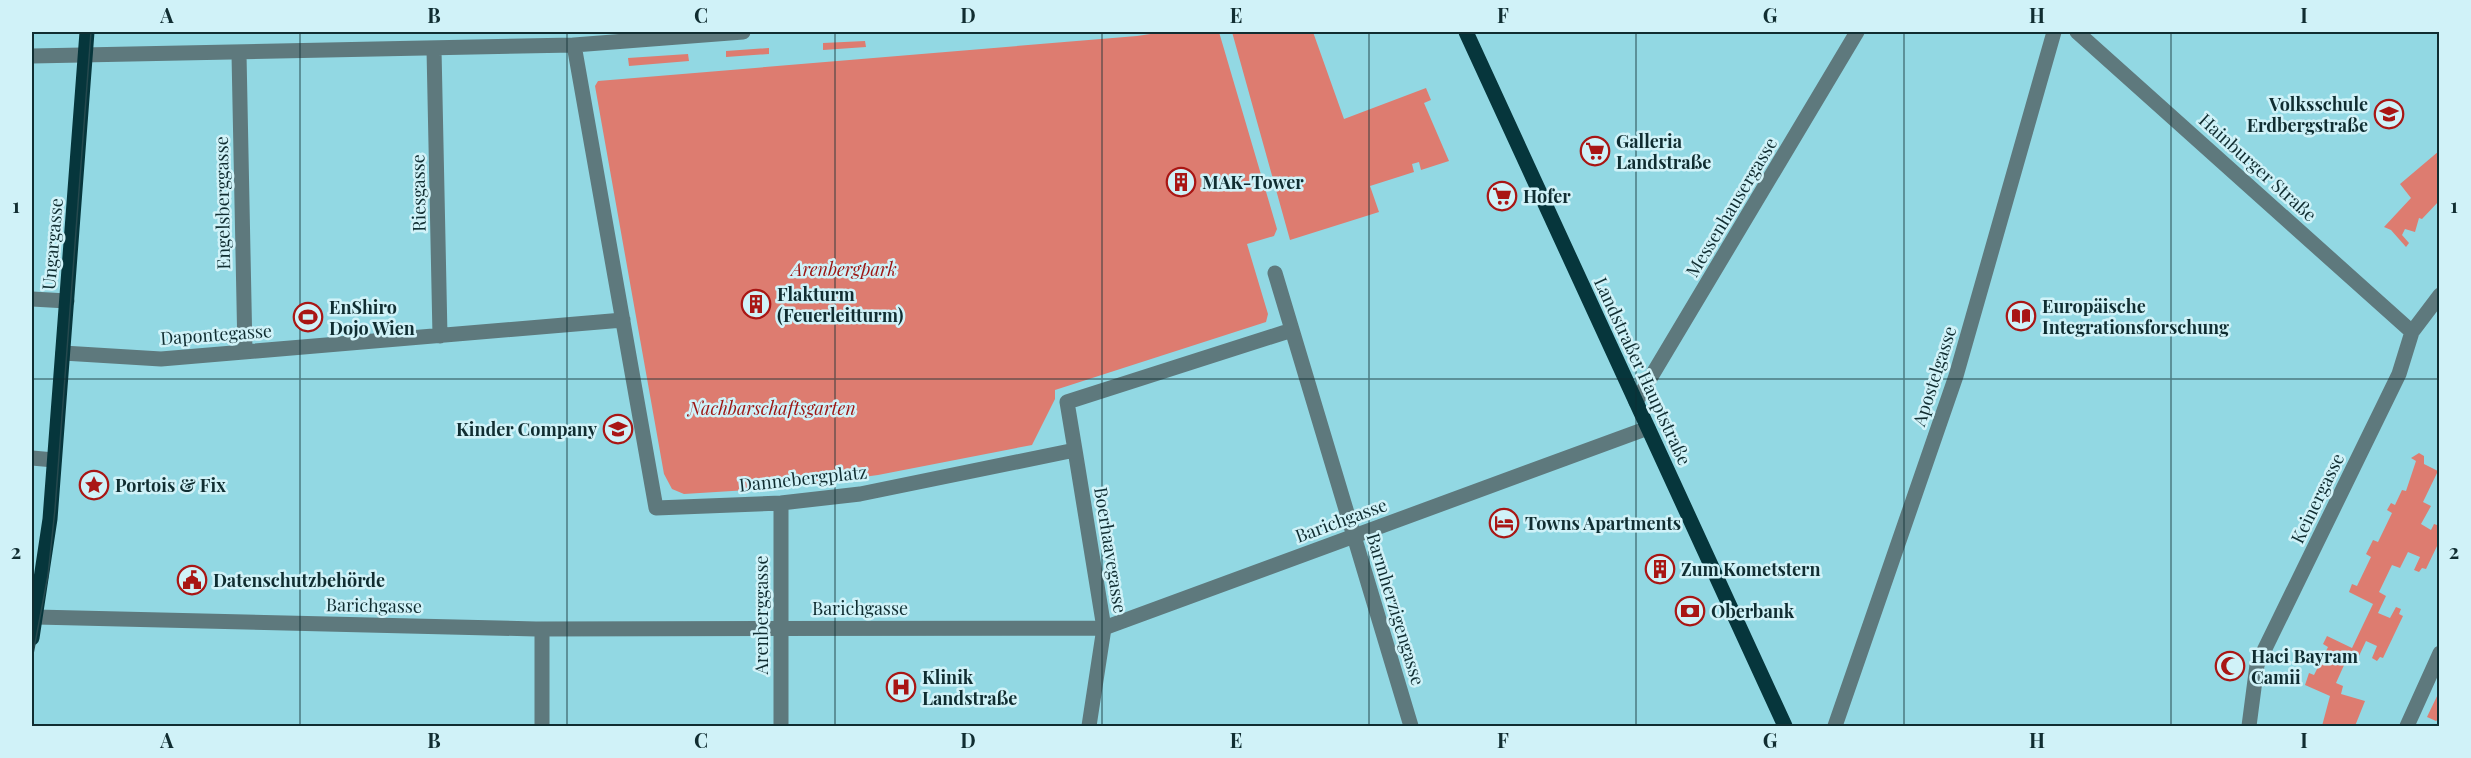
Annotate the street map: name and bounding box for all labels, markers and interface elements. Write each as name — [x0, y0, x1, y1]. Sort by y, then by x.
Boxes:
text: A — [159, 1, 174, 28]
text: B — [427, 1, 441, 28]
text: C — [694, 1, 708, 28]
text: D — [960, 1, 976, 28]
text: E — [1230, 1, 1242, 28]
text: F — [1497, 1, 1509, 28]
text: G — [1763, 1, 1778, 28]
text: H — [2029, 1, 2045, 28]
text: I — [2300, 1, 2308, 28]
place label: Volksschule Erdbergstraße — [2247, 92, 2368, 137]
school or university icon: Volksschule Erdbergstraße — [2373, 98, 2405, 130]
street label: Hainburger Straße — [2194, 108, 2322, 226]
place label: Galleria Landstraße — [1616, 129, 1711, 174]
street label: Messenhausergasse — [1680, 133, 1782, 281]
supermarket icon: Galleria Landstraße — [1579, 135, 1611, 167]
street label: Engelsberggasse — [209, 136, 235, 270]
street label: Riesgasse — [405, 154, 431, 232]
building icon: MAK-Tower — [1165, 166, 1197, 198]
place label: MAK-Tower — [1202, 170, 1304, 194]
supermarket icon: Hofer — [1486, 180, 1518, 212]
place label: Hofer — [1523, 184, 1571, 208]
text: 1 — [12, 191, 20, 218]
text: 1 — [2450, 191, 2458, 218]
street label: Ungargasse — [36, 197, 68, 291]
park label: Arenbergpark — [789, 257, 897, 281]
street label: Landstraßer Hauptstraße — [1589, 273, 1697, 469]
place label: Flakturm (Feuerleitturm) — [777, 282, 904, 327]
building icon: Flakturm (Feuerleitturm) — [740, 288, 772, 320]
place label: Europäische Integrationsforschung — [2042, 294, 2229, 339]
place label: EnShiro Dojo Wien — [329, 295, 415, 340]
library icon: Europäische Integrationsforschung — [2005, 300, 2037, 332]
sports icon: EnShiro Dojo Wien — [292, 301, 324, 333]
street label: Dapontegasse — [159, 318, 273, 350]
street label: Apostelgasse — [1906, 323, 1961, 430]
park label: Nachbarschaftsgarten — [686, 396, 856, 420]
school or university icon: Kinder Company — [602, 413, 634, 445]
place label: Kinder Company — [456, 417, 598, 441]
street label: Keinergasse — [2285, 449, 2349, 547]
street label: Dannebergplatz — [738, 459, 868, 497]
place icon: Portois & Fix — [78, 469, 110, 501]
place label: Portois & Fix — [115, 473, 226, 497]
street label: Boerhaavegasse — [1089, 485, 1133, 615]
street label: Barichgasse — [1292, 492, 1390, 548]
hotel icon: Towns Apartments — [1488, 507, 1520, 539]
place label: Towns Apartments — [1525, 511, 1681, 535]
street label: Barmherzigengasse — [1361, 530, 1431, 688]
text: 2 — [11, 537, 21, 564]
text: 2 — [2449, 537, 2459, 564]
building icon: Zum Kometstern — [1644, 553, 1676, 585]
street label: Arenberggasse — [749, 555, 773, 676]
place label: Zum Kometstern — [1681, 557, 1821, 581]
public building icon: Datenschutzbehörde — [176, 564, 208, 596]
place label: Datenschutzbehörde — [213, 568, 385, 592]
street label: Barichgasse — [326, 592, 422, 618]
bank icon: Oberbank — [1674, 595, 1706, 627]
street label: Barichgasse — [812, 596, 908, 620]
place label: Oberbank — [1711, 599, 1795, 623]
place label: Haci Bayram Camii — [2251, 644, 2359, 689]
mosque icon: Haci Bayram Camii — [2214, 650, 2246, 682]
place label: Klinik Landstraße — [922, 665, 1017, 710]
hospital icon: Klinik Landstraße — [885, 671, 917, 703]
text: A — [159, 726, 174, 753]
text: B — [427, 726, 441, 753]
text: C — [694, 726, 708, 753]
text: D — [960, 726, 976, 753]
text: E — [1230, 726, 1242, 753]
text: F — [1497, 726, 1509, 753]
text: G — [1763, 726, 1778, 753]
text: H — [2029, 726, 2045, 753]
text: I — [2300, 726, 2308, 753]

